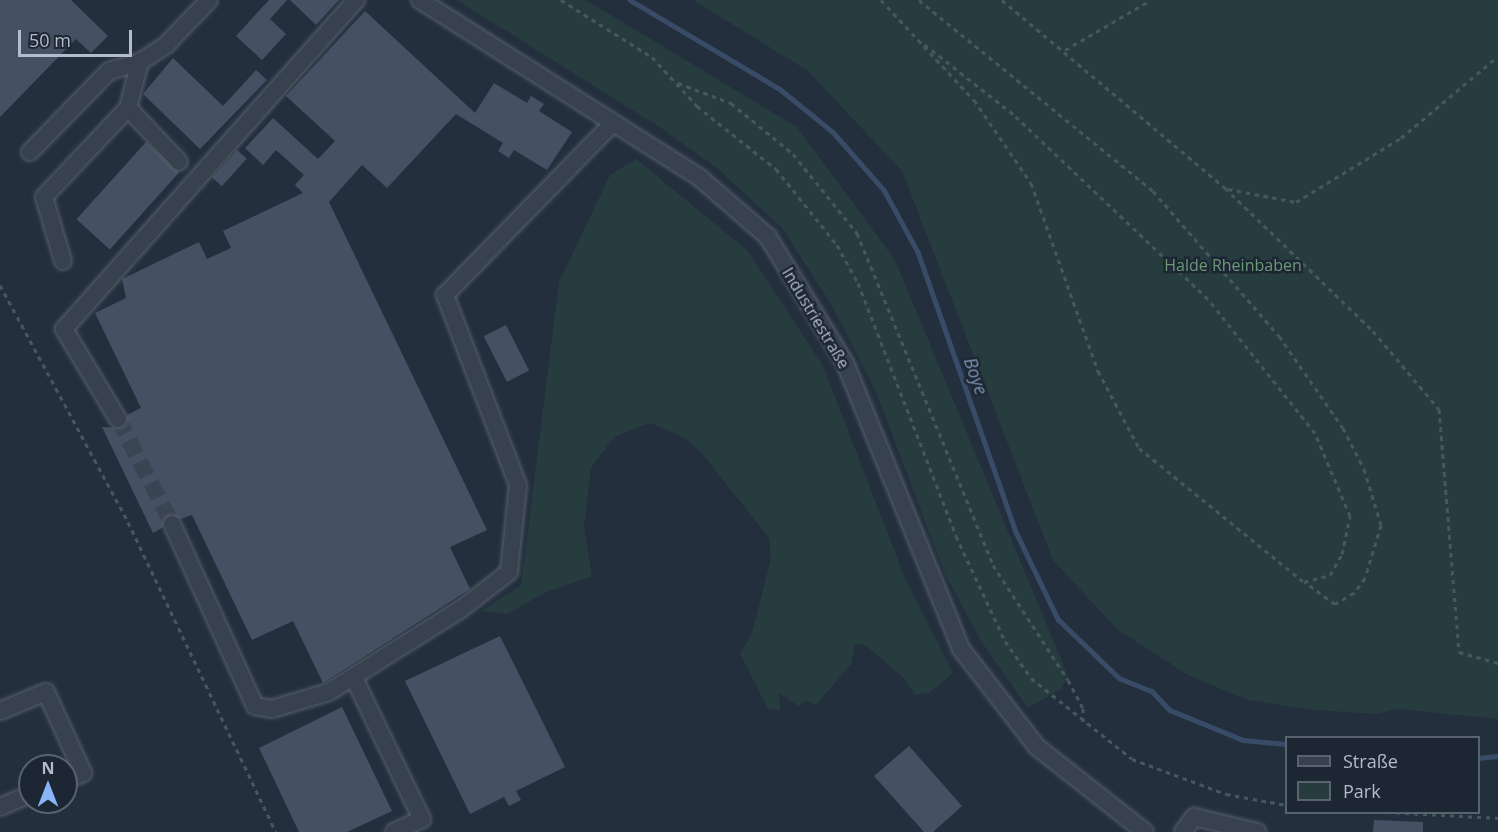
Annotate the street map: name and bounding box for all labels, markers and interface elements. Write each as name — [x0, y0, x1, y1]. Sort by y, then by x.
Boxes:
scale bar — [21, 18, 135, 56]
text: 50 m — [29, 28, 71, 52]
park label: Halde Rheinbaben — [1164, 255, 1302, 275]
street label: Industriestraße — [778, 264, 854, 372]
water label: Boye — [960, 354, 992, 398]
legend — [1285, 736, 1480, 814]
text: Straße — [1343, 749, 1398, 773]
north arrow — [18, 754, 78, 814]
text: N — [41, 757, 55, 779]
text: Park — [1343, 779, 1381, 803]

